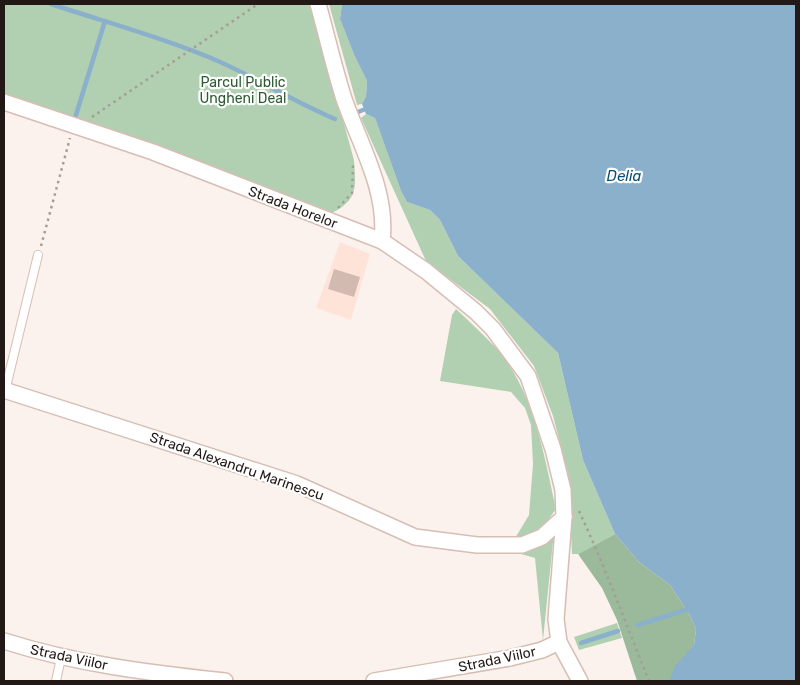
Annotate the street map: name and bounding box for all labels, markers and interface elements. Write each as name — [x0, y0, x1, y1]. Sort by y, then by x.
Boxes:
park label: Parcul Public Ungheni Deal — [200, 74, 286, 107]
water label: Delia — [607, 167, 642, 185]
street label: Strada Horelor — [246, 183, 341, 233]
street label: Strada Alexandru Marinescu — [148, 429, 326, 504]
street label: Strada Viilor — [29, 641, 110, 674]
street label: Strada Viilor — [457, 643, 538, 676]

